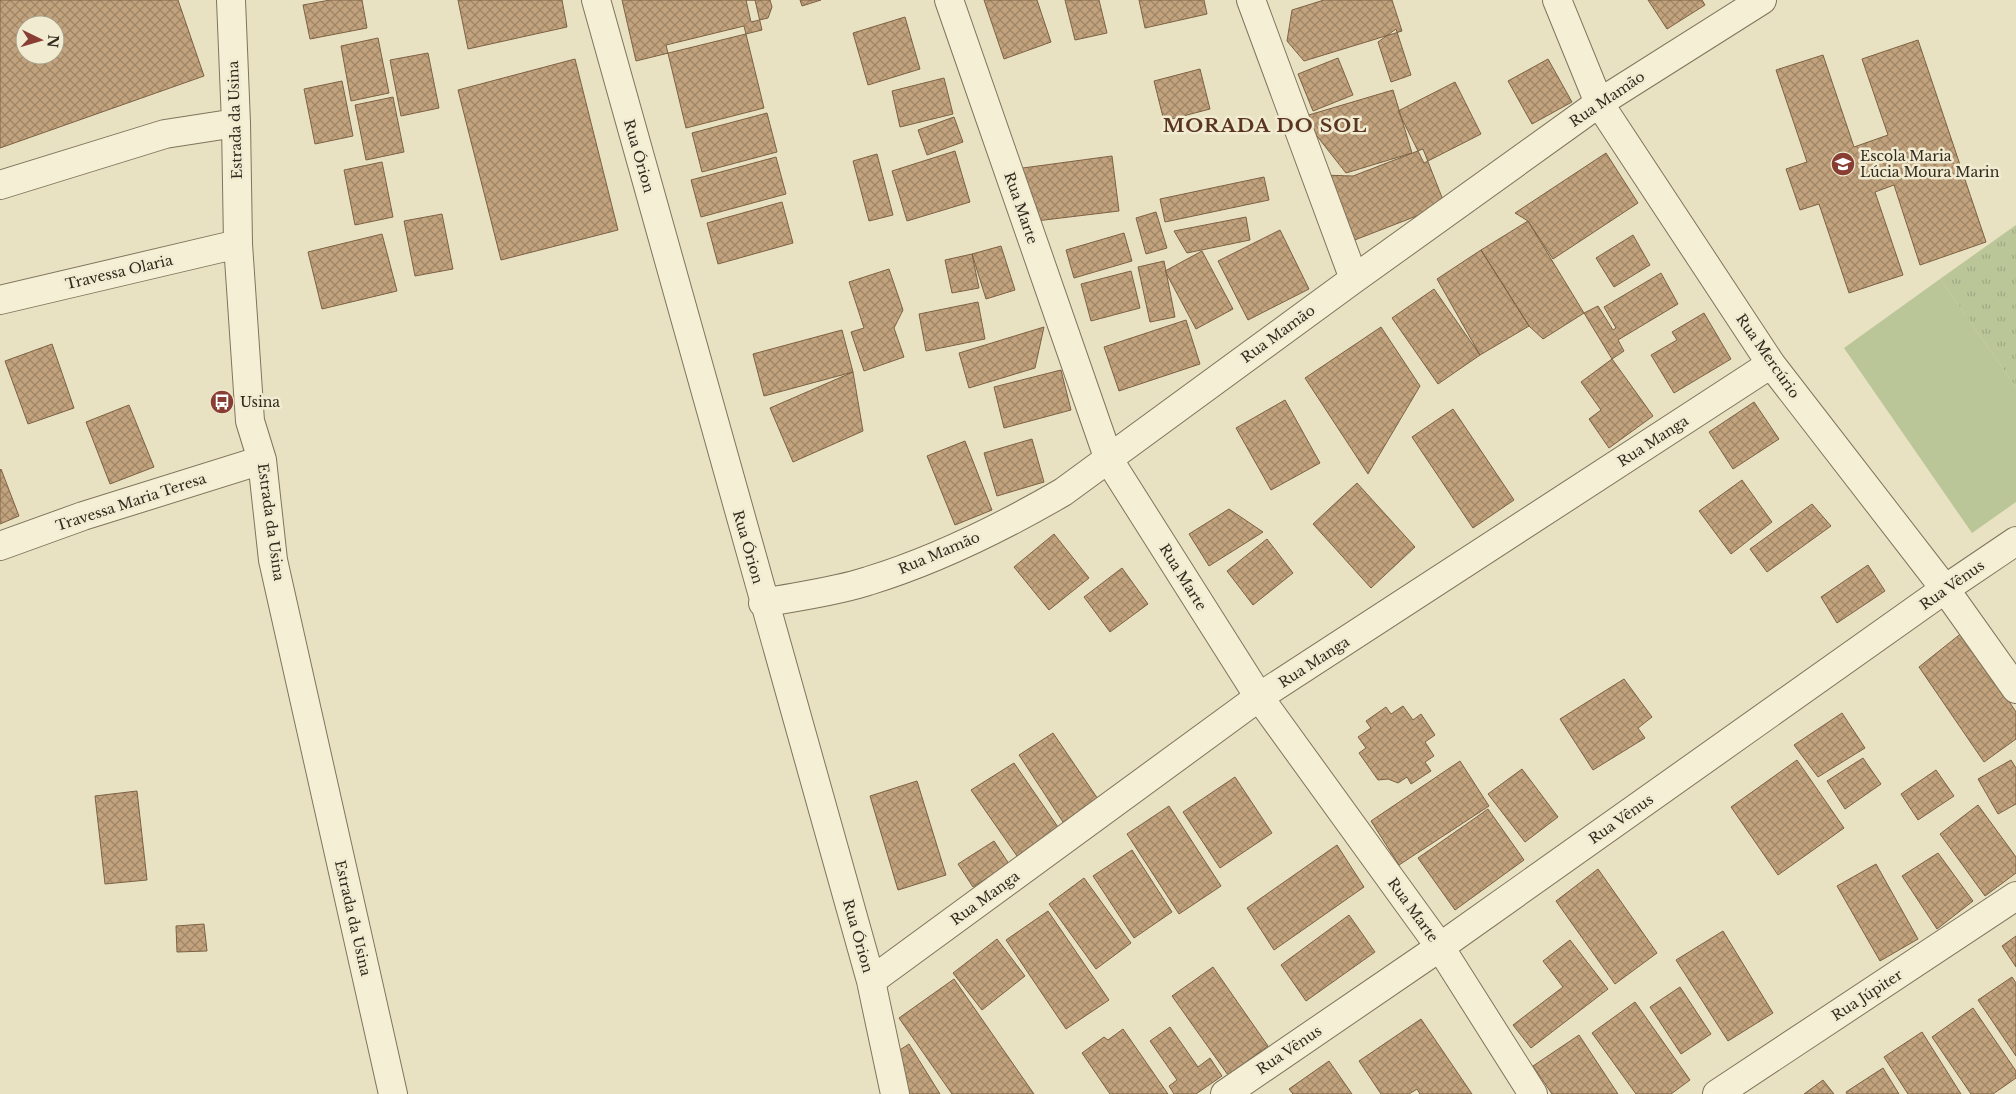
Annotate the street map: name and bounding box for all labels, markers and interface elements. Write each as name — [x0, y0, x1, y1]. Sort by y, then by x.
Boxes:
north arrow — [15, 15, 65, 65]
text: N — [43, 34, 62, 48]
street label: Estrada da Usina — [224, 60, 246, 180]
street label: Rua Mamão — [1566, 67, 1648, 131]
district label: MORADA DO SOL — [1163, 114, 1367, 137]
street label: Rua Órion — [620, 117, 658, 195]
place label: Escola Maria Lúcia Moura Marin — [1860, 147, 2000, 181]
school or university icon: Escola Maria Lúcia Moura Marin — [1830, 151, 1856, 177]
street label: Rua Marte — [1000, 170, 1042, 246]
street label: Travessa Olaria — [64, 251, 175, 293]
street label: Rua Mamão — [1238, 301, 1318, 367]
street label: Rua Mercúrio — [1732, 310, 1804, 402]
bus stop icon: Usina — [209, 389, 235, 415]
place label: Usina — [240, 393, 280, 411]
street label: Rua Manga — [1614, 411, 1692, 471]
street label: Estrada da Usina — [254, 462, 288, 582]
street label: Travessa Maria Teresa — [54, 469, 209, 535]
street label: Rua Órion — [729, 508, 767, 586]
street label: Rua Mamão — [895, 528, 983, 578]
street label: Rua Marte — [1155, 540, 1211, 614]
street label: Rua Vênus — [1916, 556, 1988, 614]
street label: Rua Manga — [1275, 632, 1353, 692]
street label: Rua Vênus — [1585, 790, 1657, 848]
street label: Estrada da Usina — [331, 858, 375, 978]
street label: Rua Manga — [947, 867, 1023, 929]
street label: Rua Marte — [1384, 874, 1442, 946]
street label: Rua Órion — [839, 897, 877, 975]
street label: Rua Júpiter — [1828, 965, 1906, 1025]
street label: Rua Vênus — [1253, 1022, 1325, 1078]

